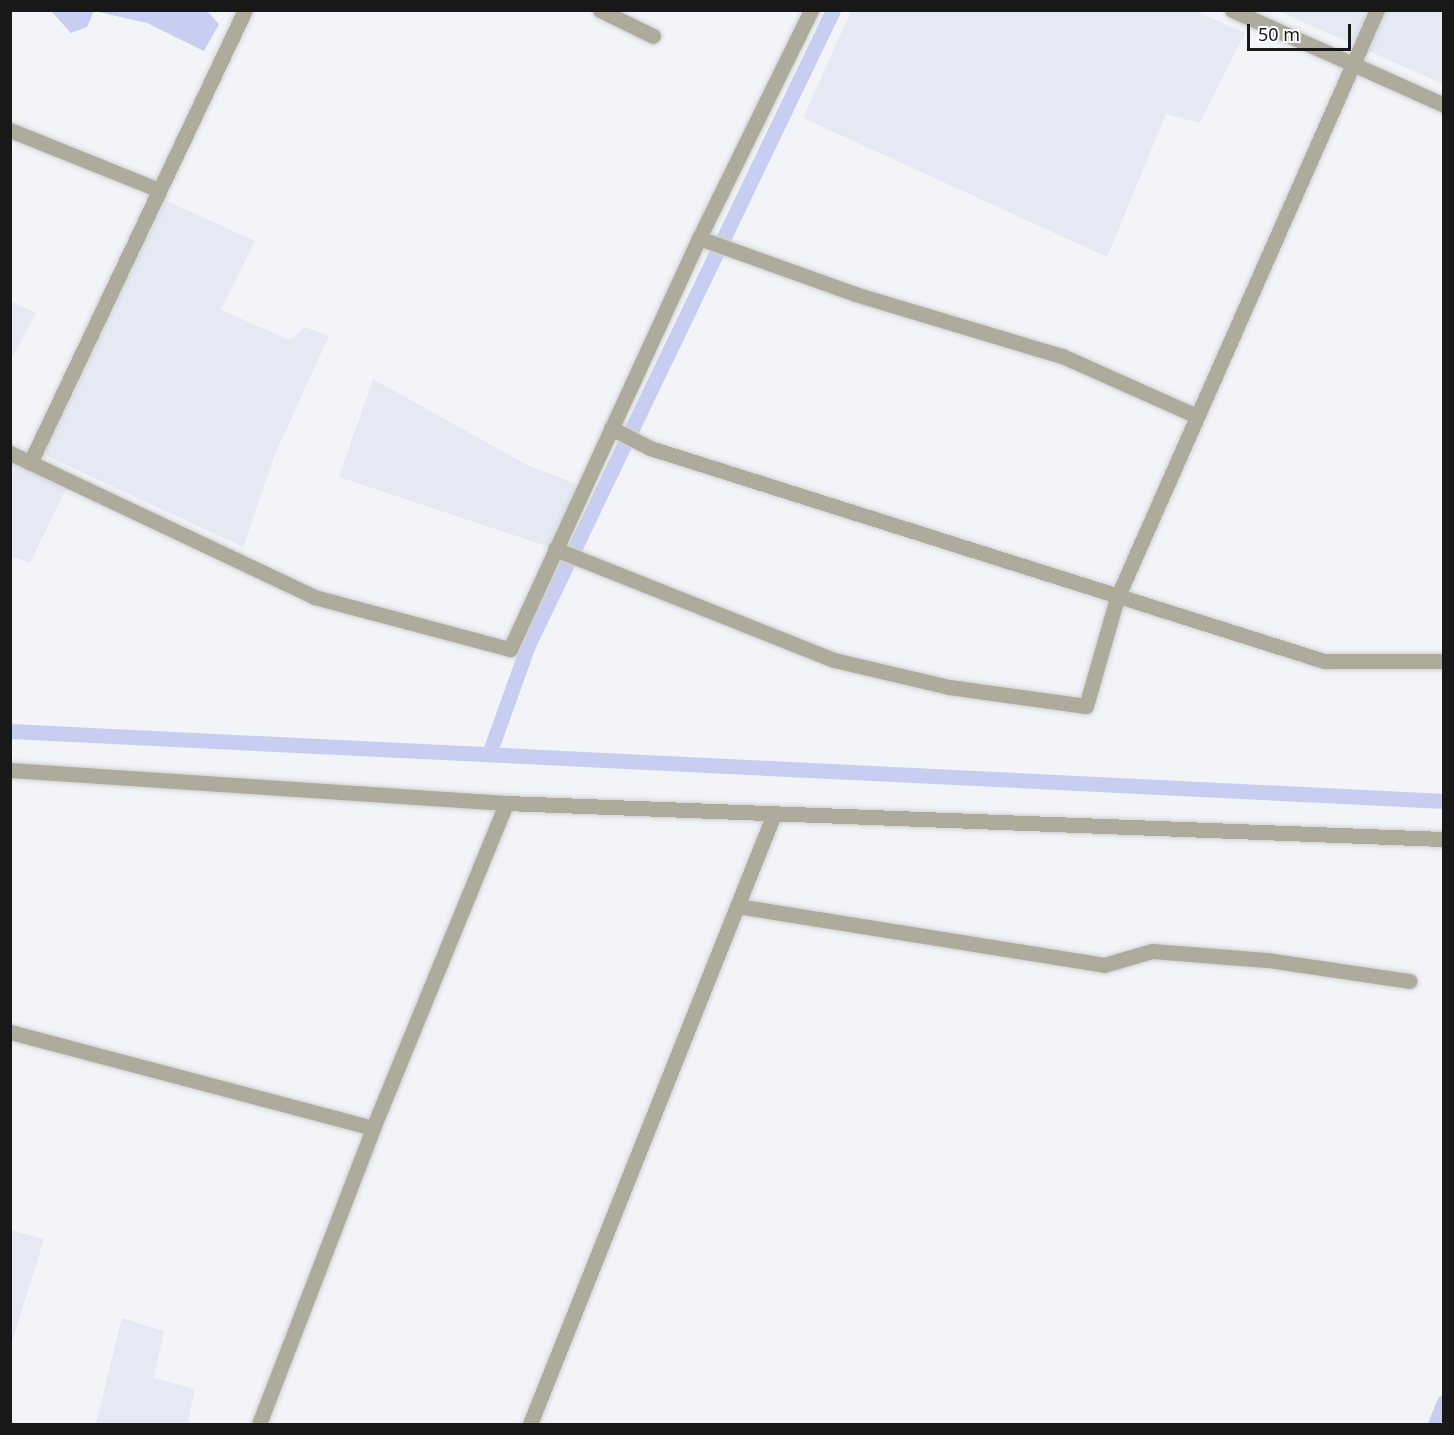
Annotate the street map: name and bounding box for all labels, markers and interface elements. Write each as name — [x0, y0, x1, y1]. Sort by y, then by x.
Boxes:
scale bar — [1250, 12, 1354, 50]
text: 50 m — [1258, 22, 1300, 46]

